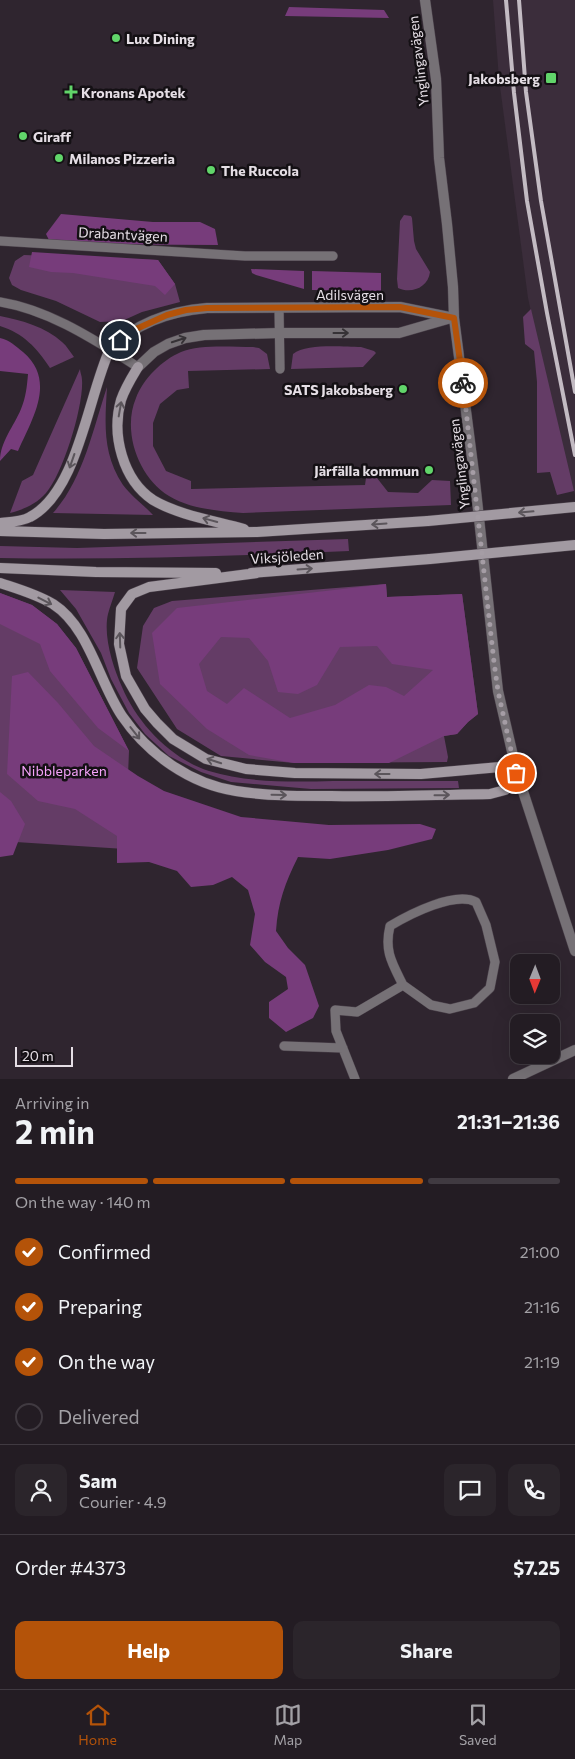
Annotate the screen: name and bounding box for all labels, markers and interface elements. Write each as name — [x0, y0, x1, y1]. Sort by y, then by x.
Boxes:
street label: Ynglingavägen — [404, 15, 432, 107]
place label: Lux Dining — [126, 30, 195, 47]
marker: Lux Dining — [110, 32, 122, 44]
place label: Jakobsberg — [468, 70, 540, 87]
marker: Jakobsberg — [544, 71, 558, 85]
place label: Kronans Apotek — [81, 84, 185, 101]
marker: Kronans Apotek — [65, 86, 77, 98]
place label: Giraff — [33, 128, 72, 145]
marker: Giraff — [17, 130, 29, 142]
place label: Milanos Pizzeria — [69, 150, 175, 167]
marker: Milanos Pizzeria — [53, 152, 65, 164]
place label: The Ruccola — [221, 162, 299, 179]
marker: The Ruccola — [205, 164, 217, 176]
street label: Drabantvägen — [78, 223, 168, 245]
street label: Adilsvägen — [316, 286, 384, 303]
pin — [99, 319, 141, 361]
icon: home — [106, 326, 134, 354]
one-way arrow — [332, 328, 348, 338]
one-way arrow — [170, 335, 186, 345]
courier — [438, 358, 488, 408]
icon: bike — [449, 369, 477, 397]
place label: SATS Jakobsberg — [284, 381, 393, 398]
marker: SATS Jakobsberg — [397, 383, 409, 395]
one-way arrow — [115, 401, 125, 417]
street label: Ynglingavägen — [445, 418, 473, 510]
one-way arrow — [67, 453, 76, 469]
place label: Järfälla kommun — [314, 462, 419, 479]
marker: Järfälla kommun — [423, 464, 435, 476]
one-way arrow — [519, 507, 535, 516]
one-way arrow — [202, 514, 218, 524]
one-way arrow — [371, 519, 387, 529]
one-way arrow — [131, 528, 147, 538]
street label: Viksjöleden — [250, 545, 324, 567]
one-way arrow — [297, 564, 313, 574]
one-way arrow — [37, 597, 52, 606]
one-way arrow — [115, 632, 124, 648]
one-way arrow — [130, 726, 141, 739]
pin — [495, 752, 537, 794]
one-way arrow — [206, 756, 222, 766]
icon: bag — [502, 759, 530, 787]
park label: Nibbleparken — [21, 762, 107, 779]
one-way arrow — [374, 769, 390, 779]
one-way arrow — [271, 790, 287, 800]
one-way arrow — [434, 790, 450, 800]
north arrow — [510, 954, 560, 1004]
map controls — [510, 954, 560, 1064]
button: layers — [510, 1014, 560, 1064]
scale bar — [15, 1044, 72, 1067]
text: 20 m — [22, 1047, 54, 1064]
text: Arriving in — [15, 1093, 89, 1112]
text: 21:31–21:36 — [457, 1110, 560, 1133]
text: 2 min — [15, 1111, 95, 1151]
text: On the way · 140 m — [15, 1192, 150, 1211]
icon: check — [15, 1238, 43, 1266]
text: Confirmed — [58, 1240, 151, 1263]
text: 21:00 — [520, 1242, 560, 1261]
icon: check — [15, 1293, 43, 1321]
text: Preparing — [58, 1295, 142, 1318]
text: 21:16 — [524, 1297, 560, 1316]
icon: check — [15, 1348, 43, 1376]
text: On the way — [58, 1350, 155, 1373]
text: 21:19 — [524, 1352, 560, 1371]
text: Delivered — [58, 1405, 139, 1428]
button: person — [15, 1464, 67, 1516]
button: chat — [444, 1464, 496, 1516]
button: phone — [508, 1464, 560, 1516]
text: Sam — [79, 1469, 117, 1492]
text: Courier · 4.9 — [79, 1492, 166, 1511]
text: Order #4373 — [15, 1556, 126, 1579]
text: $7.25 — [513, 1556, 560, 1579]
button: Help — [15, 1621, 283, 1679]
button: Share — [293, 1621, 560, 1679]
tab: Home — [78, 1701, 117, 1748]
tab: Map — [273, 1701, 302, 1748]
tab: Saved — [459, 1701, 497, 1748]

